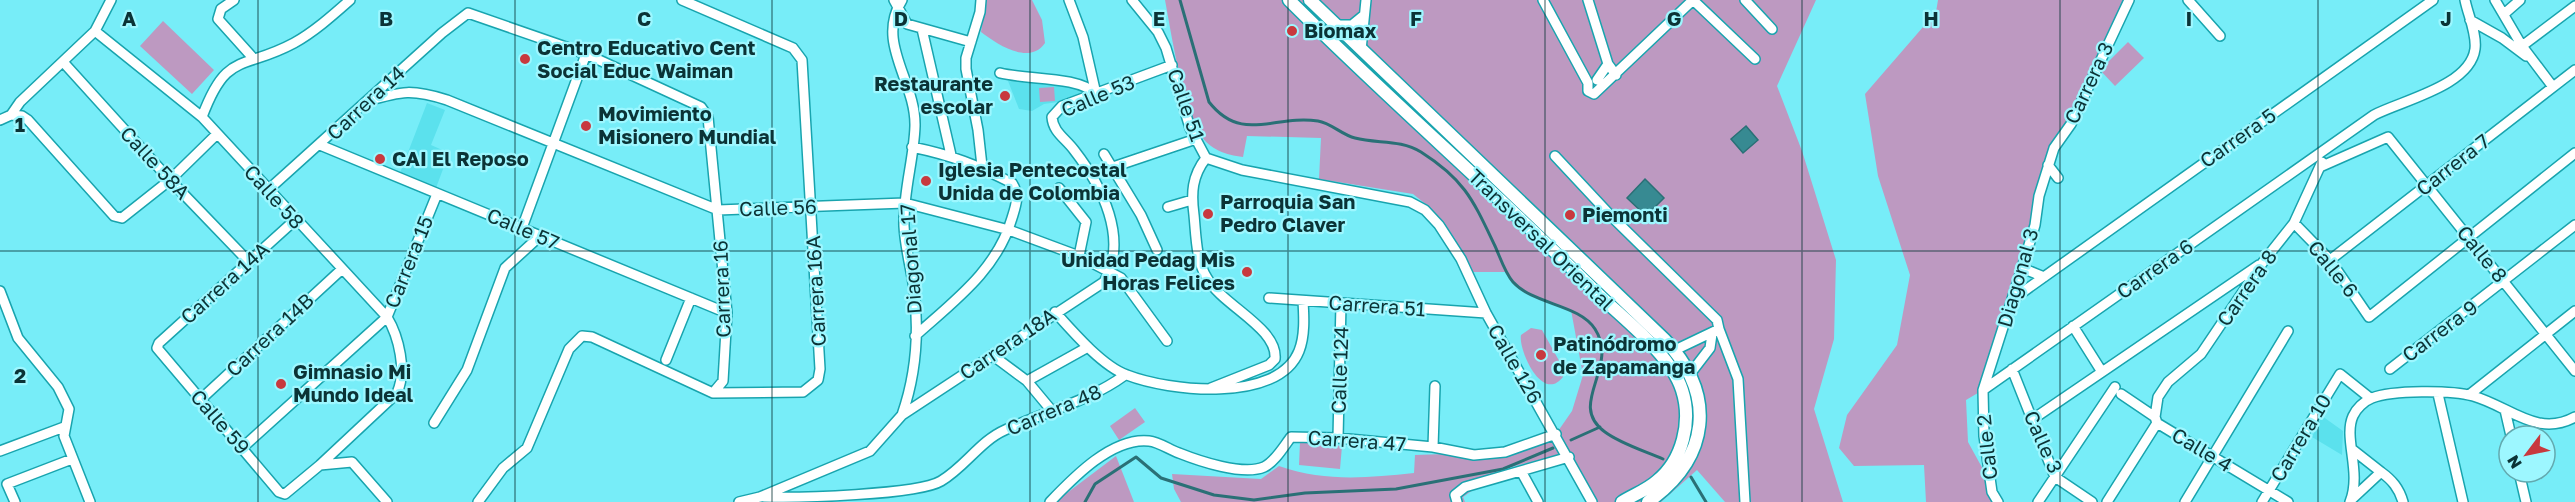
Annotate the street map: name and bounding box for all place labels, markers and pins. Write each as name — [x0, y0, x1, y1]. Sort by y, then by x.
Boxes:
place label: Biomax — [1304, 18, 1377, 42]
marker: Biomax — [1285, 24, 1299, 38]
place label: Centro Educativo Cent Social Educ Waiman — [537, 35, 755, 82]
marker: Centro Educativo Cent Social Educ Waiman — [518, 52, 532, 66]
place label: Restaurante escolar — [874, 71, 993, 118]
marker: Restaurante escolar — [998, 89, 1012, 103]
place label: Movimiento Misionero Mundial — [598, 101, 777, 148]
marker: Movimiento Misionero Mundial — [579, 119, 593, 133]
place label: CAI El Reposo — [392, 146, 529, 170]
marker: CAI El Reposo — [373, 152, 387, 166]
place label: Iglesia Pentecostal Unida de Colombia — [938, 157, 1127, 204]
marker: Iglesia Pentecostal Unida de Colombia — [919, 174, 933, 188]
place label: Parroquia San Pedro Claver — [1220, 189, 1355, 236]
place label: Piemonti — [1582, 202, 1668, 226]
marker: Parroquia San Pedro Claver — [1201, 207, 1215, 221]
marker: Piemonti — [1563, 208, 1577, 222]
place label: Unidad Pedag Mis Horas Felices — [1061, 247, 1235, 294]
marker: Unidad Pedag Mis Horas Felices — [1240, 265, 1254, 279]
place label: Patinódromo de Zapamanga — [1553, 331, 1695, 378]
marker: Patinódromo de Zapamanga — [1534, 348, 1548, 362]
place label: Gimnasio Mi Mundo Ideal — [293, 359, 414, 406]
marker: Gimnasio Mi Mundo Ideal — [274, 377, 288, 391]

